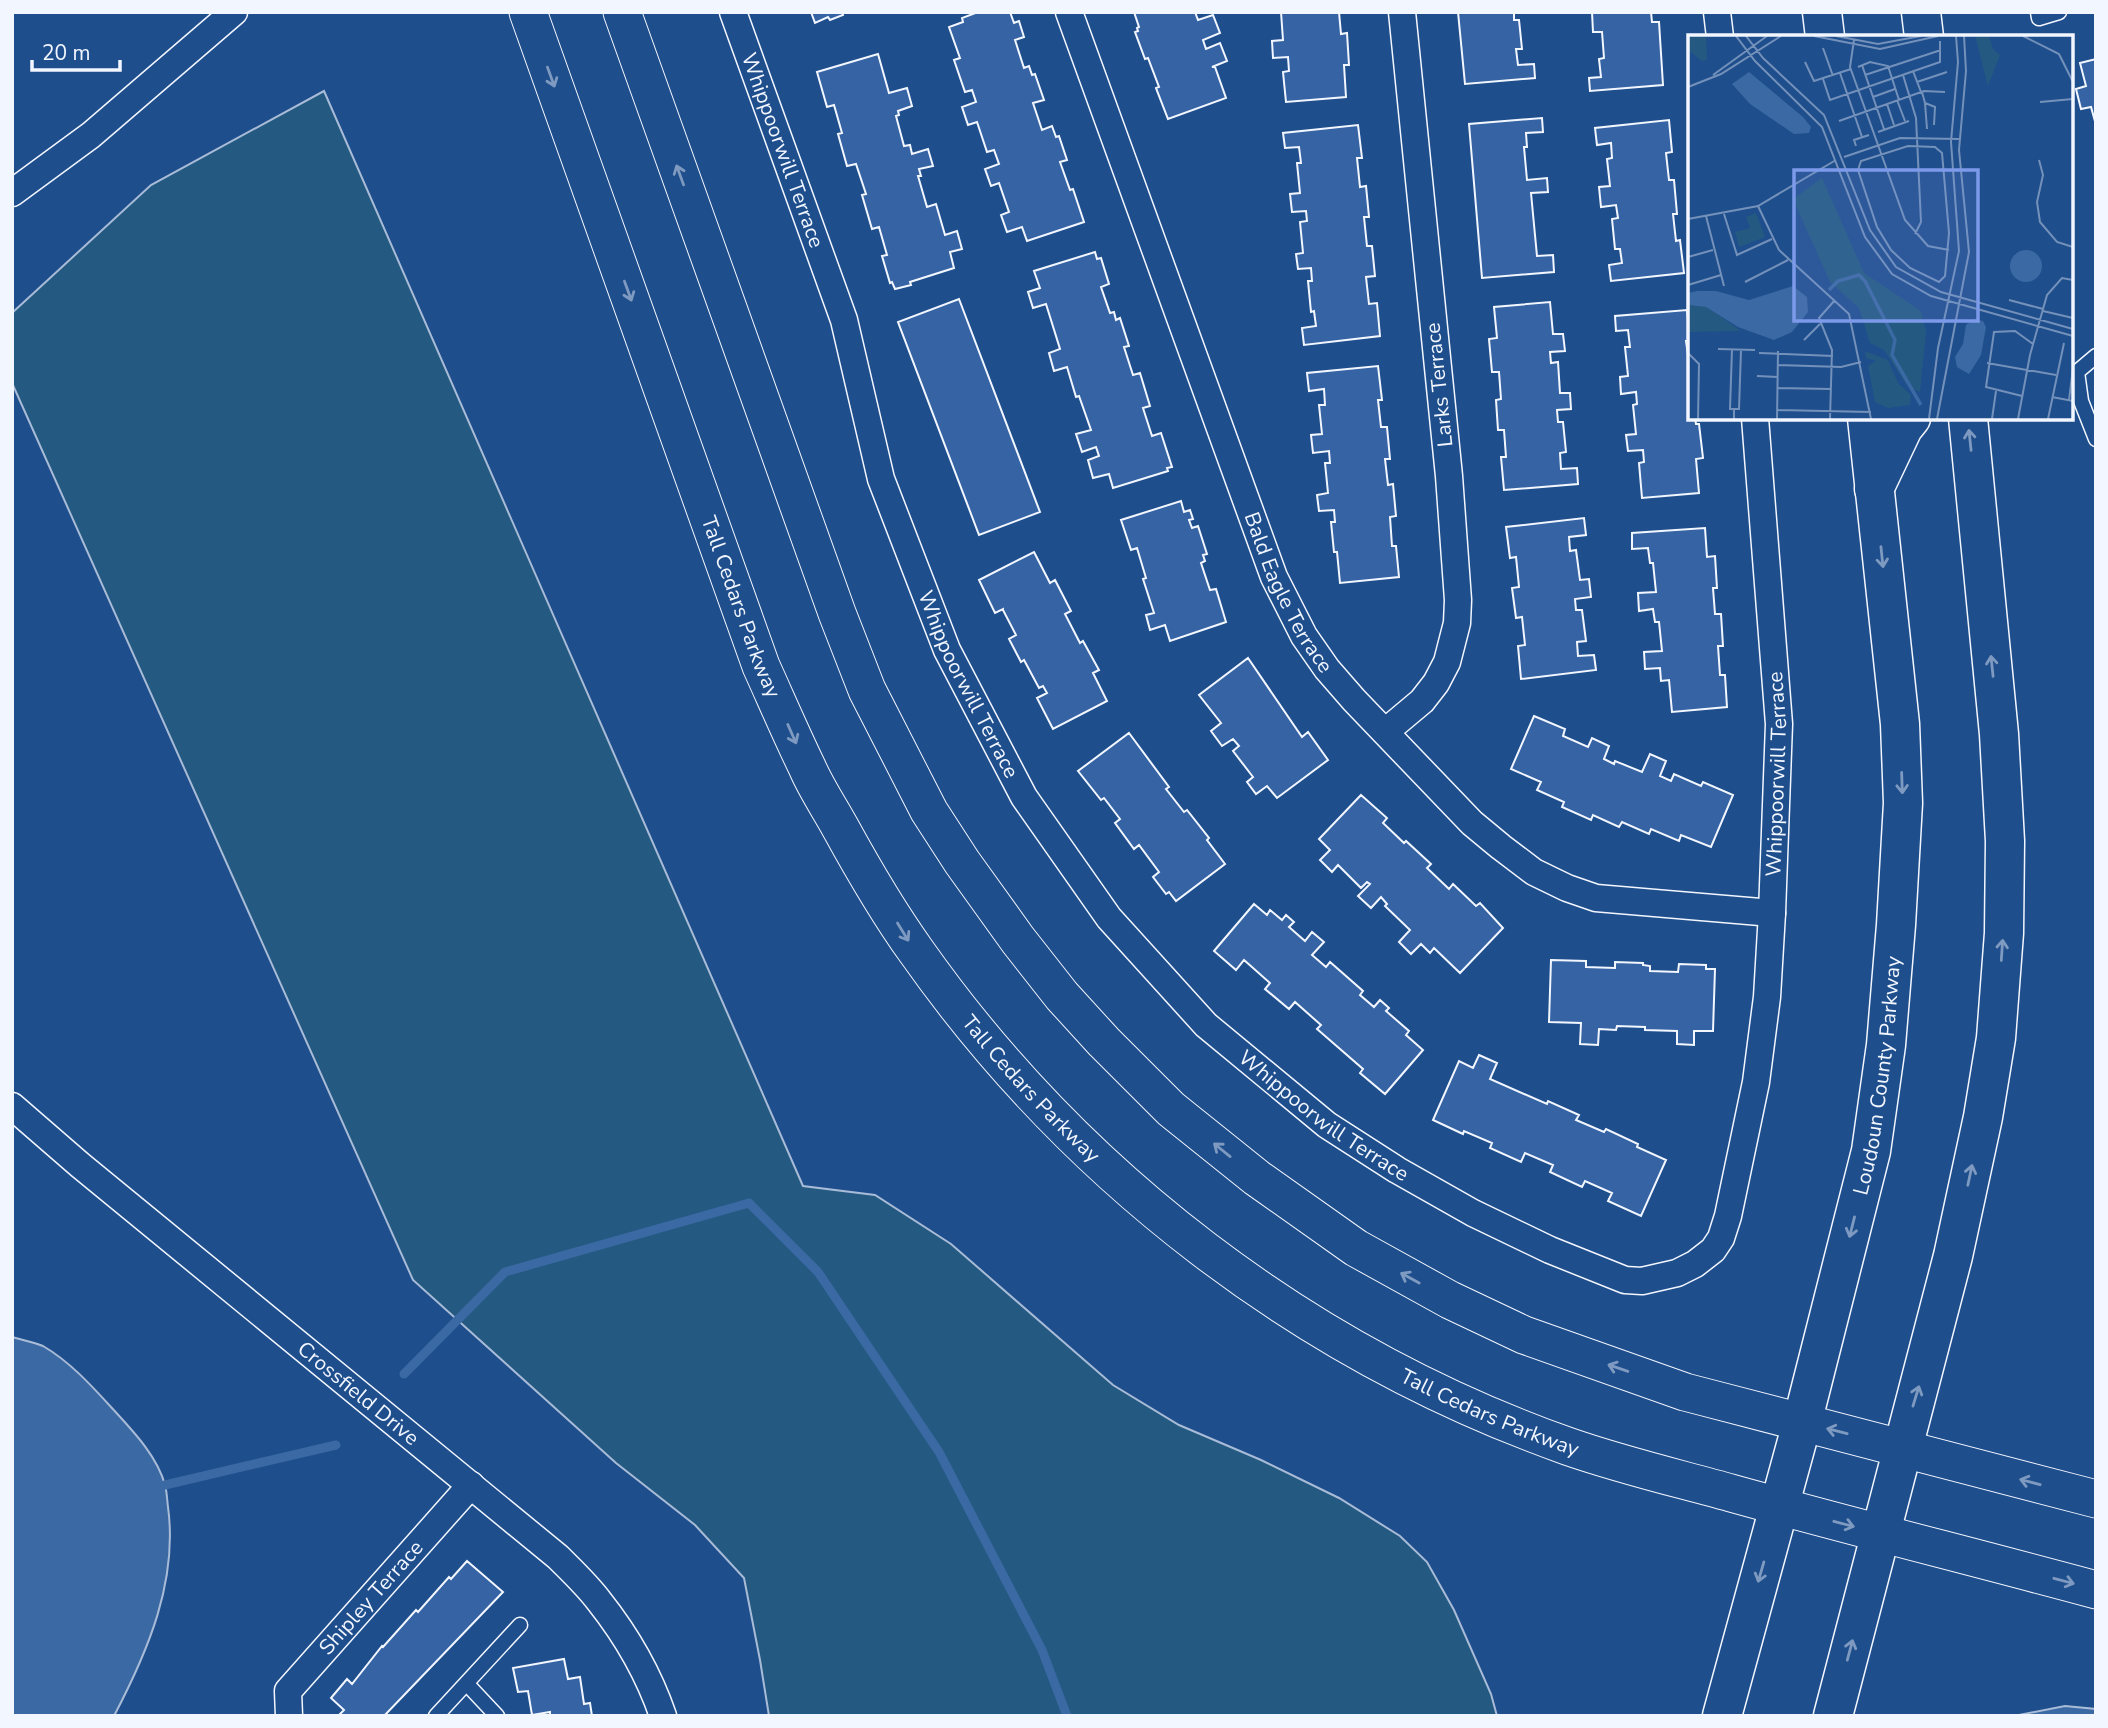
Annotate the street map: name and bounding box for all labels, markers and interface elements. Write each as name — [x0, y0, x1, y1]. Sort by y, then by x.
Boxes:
scale bar — [32, 28, 119, 72]
inset map — [1688, 35, 2073, 420]
text: 20 m — [42, 39, 91, 67]
street label: Whippoorwill Terrace — [735, 49, 831, 252]
one-way arrow — [546, 65, 558, 87]
one-way arrow — [673, 164, 685, 186]
one-way arrow — [623, 279, 635, 301]
street label: Larks Terrace — [1419, 321, 1459, 449]
one-way arrow — [1963, 429, 1976, 452]
street label: Bald Eagle Terrace — [1238, 508, 1339, 678]
street label: Tall Cedars Parkway — [695, 512, 788, 702]
one-way arrow — [1876, 545, 1889, 567]
street label: Whippoorwill Terrace — [911, 587, 1026, 783]
one-way arrow — [1985, 655, 1998, 678]
street label: Whippoorwill Terrace — [1759, 671, 1793, 877]
one-way arrow — [786, 722, 799, 744]
one-way arrow — [1895, 771, 1909, 794]
one-way arrow — [897, 921, 911, 941]
one-way arrow — [1996, 939, 2009, 962]
street label: Loudoun County Parkway — [1846, 955, 1907, 1198]
street label: Tall Cedars Parkway — [955, 1009, 1106, 1169]
street label: Whippoorwill Terrace — [1233, 1044, 1414, 1188]
one-way arrow — [1214, 1143, 1232, 1158]
one-way arrow — [1964, 1164, 1978, 1187]
one-way arrow — [1845, 1215, 1858, 1238]
one-way arrow — [1400, 1271, 1421, 1284]
street label: Crossfield Drive — [291, 1335, 425, 1452]
one-way arrow — [1608, 1361, 1630, 1373]
street label: Tall Cedars Parkway — [1396, 1362, 1583, 1463]
one-way arrow — [1911, 1385, 1924, 1407]
one-way arrow — [1826, 1424, 1849, 1437]
one-way arrow — [2019, 1475, 2042, 1488]
one-way arrow — [1832, 1518, 1855, 1531]
street label: Shipley Terrace — [313, 1534, 429, 1661]
one-way arrow — [1753, 1561, 1766, 1583]
one-way arrow — [2052, 1575, 2075, 1588]
one-way arrow — [1845, 1639, 1858, 1661]

